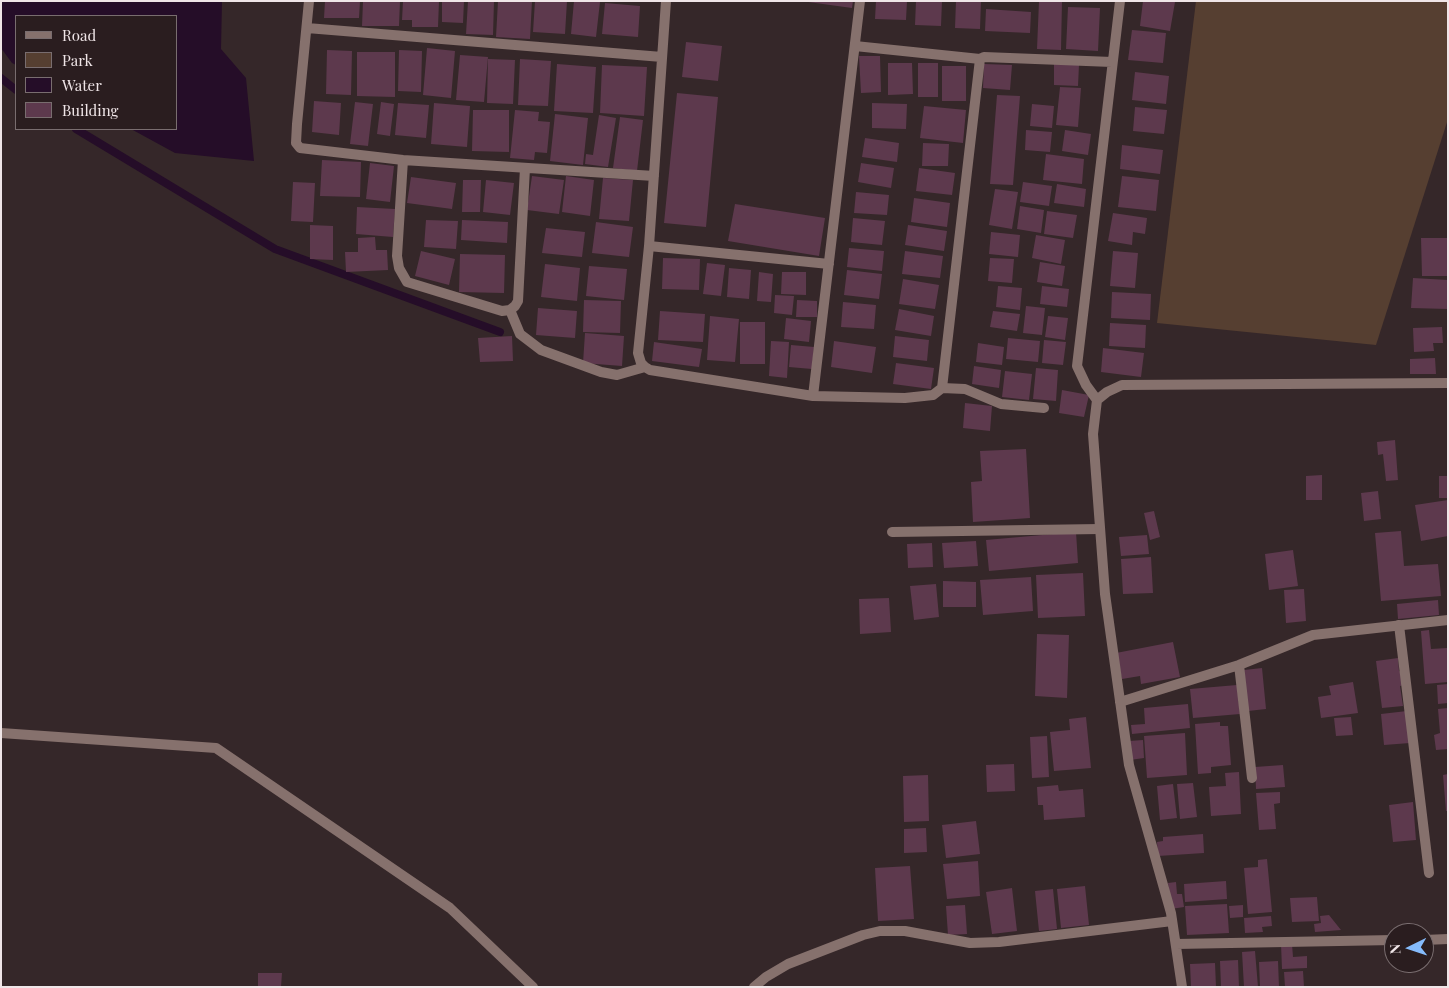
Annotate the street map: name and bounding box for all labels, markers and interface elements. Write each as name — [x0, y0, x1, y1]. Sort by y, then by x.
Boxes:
legend — [15, 15, 178, 130]
text: Road — [62, 25, 96, 45]
text: Park — [62, 50, 93, 70]
text: Water — [62, 75, 102, 95]
text: Building — [62, 100, 118, 120]
north arrow — [1384, 923, 1434, 973]
text: N — [1385, 943, 1404, 955]

